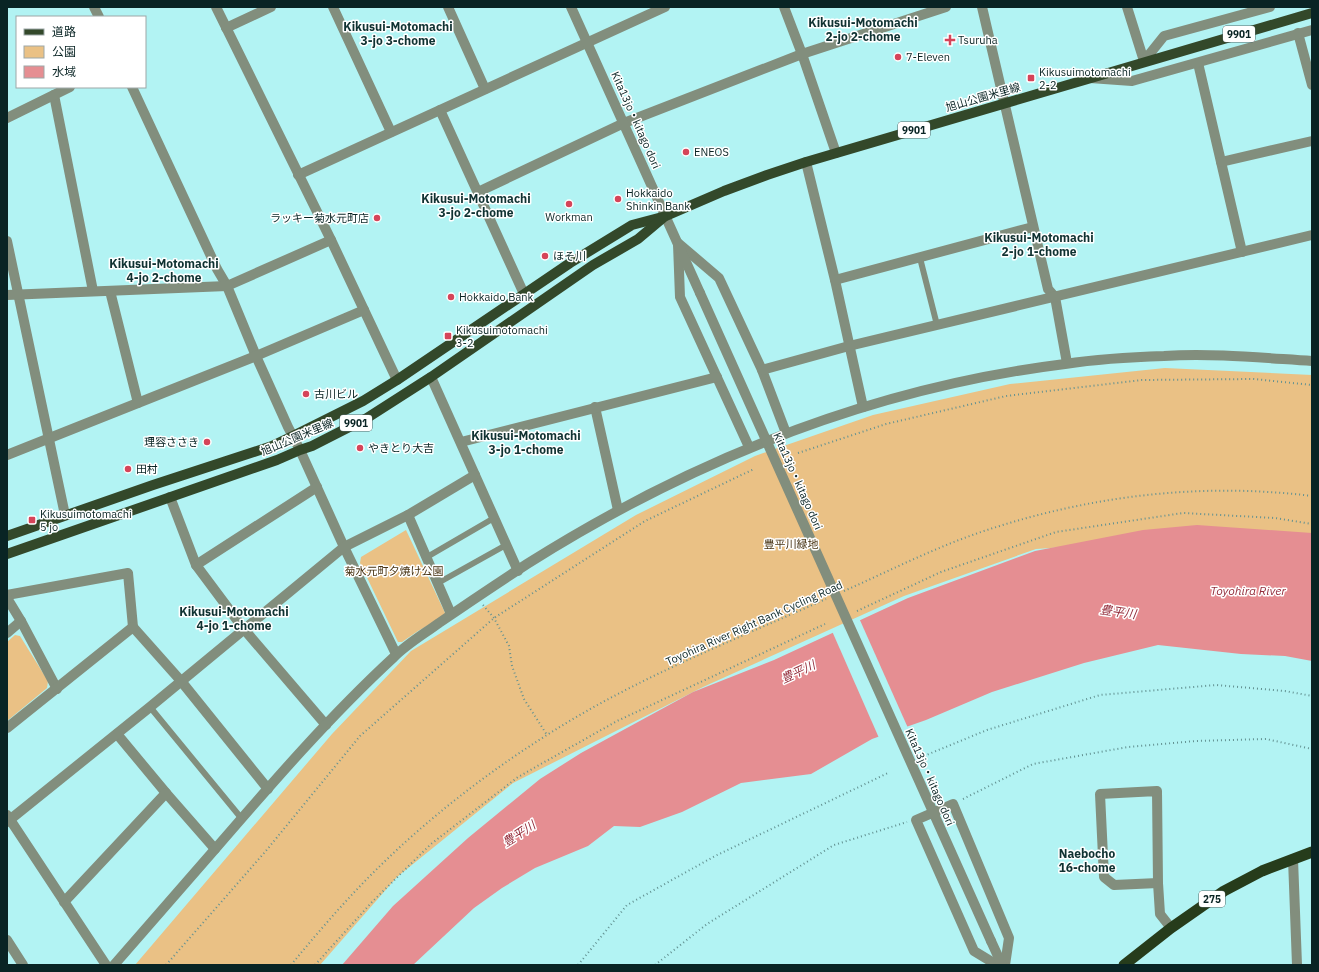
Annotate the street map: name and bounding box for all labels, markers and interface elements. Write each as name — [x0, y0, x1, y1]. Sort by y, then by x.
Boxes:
district label: Kikusui-Motomachi 2-jo 2-chome — [808, 15, 918, 44]
legend — [16, 16, 146, 88]
district label: Kikusui-Motomachi 3-jo 3-chome — [343, 19, 453, 48]
text: 道路 — [52, 24, 76, 39]
road number: 9901 — [1223, 26, 1255, 42]
place label: Tsuruha — [958, 33, 998, 47]
marker: Tsuruha — [945, 35, 955, 45]
text: 公園 — [52, 44, 76, 59]
place label: 7-Eleven — [906, 50, 950, 64]
marker: 7-Eleven — [893, 52, 903, 62]
text: 水域 — [52, 64, 76, 79]
place label: Kikusuimotomachi 2-2 — [1039, 65, 1131, 92]
street label: Kita13jo・kitago dori — [608, 69, 664, 171]
marker: Kikusuimotomachi 2-2 — [1026, 73, 1036, 83]
street label: 旭山公園米里線 — [944, 80, 1022, 114]
road number: 9901 — [898, 122, 930, 138]
place label: ENEOS — [694, 145, 729, 159]
marker: ENEOS — [681, 147, 691, 157]
place label: Hokkaido Shinkin Bank — [626, 186, 690, 213]
district label: Kikusui-Motomachi 3-jo 2-chome — [421, 191, 531, 220]
marker: Hokkaido Shinkin Bank — [613, 194, 623, 204]
marker: Workman — [564, 199, 574, 209]
place label: Workman — [545, 210, 593, 224]
place label: ラッキー菊水元町店 — [270, 211, 369, 225]
marker: ラッキー菊水元町店 — [372, 213, 382, 223]
district label: Kikusui-Motomachi 2-jo 1-chome — [984, 230, 1094, 259]
place label: ほそ川 — [553, 249, 586, 263]
marker: ほそ川 — [540, 251, 550, 261]
district label: Kikusui-Motomachi 4-jo 2-chome — [109, 256, 219, 285]
place label: Hokkaido Bank — [459, 290, 534, 304]
marker: Hokkaido Bank — [446, 292, 456, 302]
place label: Kikusuimotomachi 3-2 — [456, 323, 548, 350]
marker: Kikusuimotomachi 3-2 — [443, 331, 453, 341]
place label: 古川ビル — [314, 387, 358, 401]
marker: 古川ビル — [301, 389, 311, 399]
road number: 9901 — [340, 415, 372, 431]
street label: 旭山公園米里線 — [259, 416, 335, 458]
district label: Kikusui-Motomachi 3-jo 1-chome — [471, 428, 581, 457]
street label: Kita13jo・kitago dori — [770, 430, 826, 532]
place label: 理容ささき — [144, 435, 199, 449]
marker: 理容ささき — [202, 437, 212, 447]
place label: やきとり大吉 — [368, 441, 434, 455]
marker: やきとり大吉 — [355, 443, 365, 453]
place label: 田村 — [136, 462, 158, 476]
marker: 田村 — [123, 464, 133, 474]
place label: Kikusuimotomachi 5 jo — [40, 507, 132, 534]
marker: Kikusuimotomachi 5 jo — [27, 515, 37, 525]
park label: 豊平川緑地 — [764, 537, 819, 551]
park label: 菊水元町夕焼け公園 — [345, 564, 444, 578]
street label: Toyohira River Right Bank Cycling Road — [663, 578, 845, 668]
water label: Toyohira River — [1210, 583, 1286, 598]
water label: 豊平川 — [1099, 602, 1139, 622]
district label: Kikusui-Motomachi 4-jo 1-chome — [179, 604, 289, 633]
water label: 豊平川 — [778, 656, 819, 686]
street label: Kita13jo・kitago dori — [902, 726, 958, 828]
water label: 豊平川 — [500, 816, 540, 850]
district label: Naebocho 16-chome — [1059, 846, 1116, 875]
road number: 275 — [1199, 891, 1225, 907]

